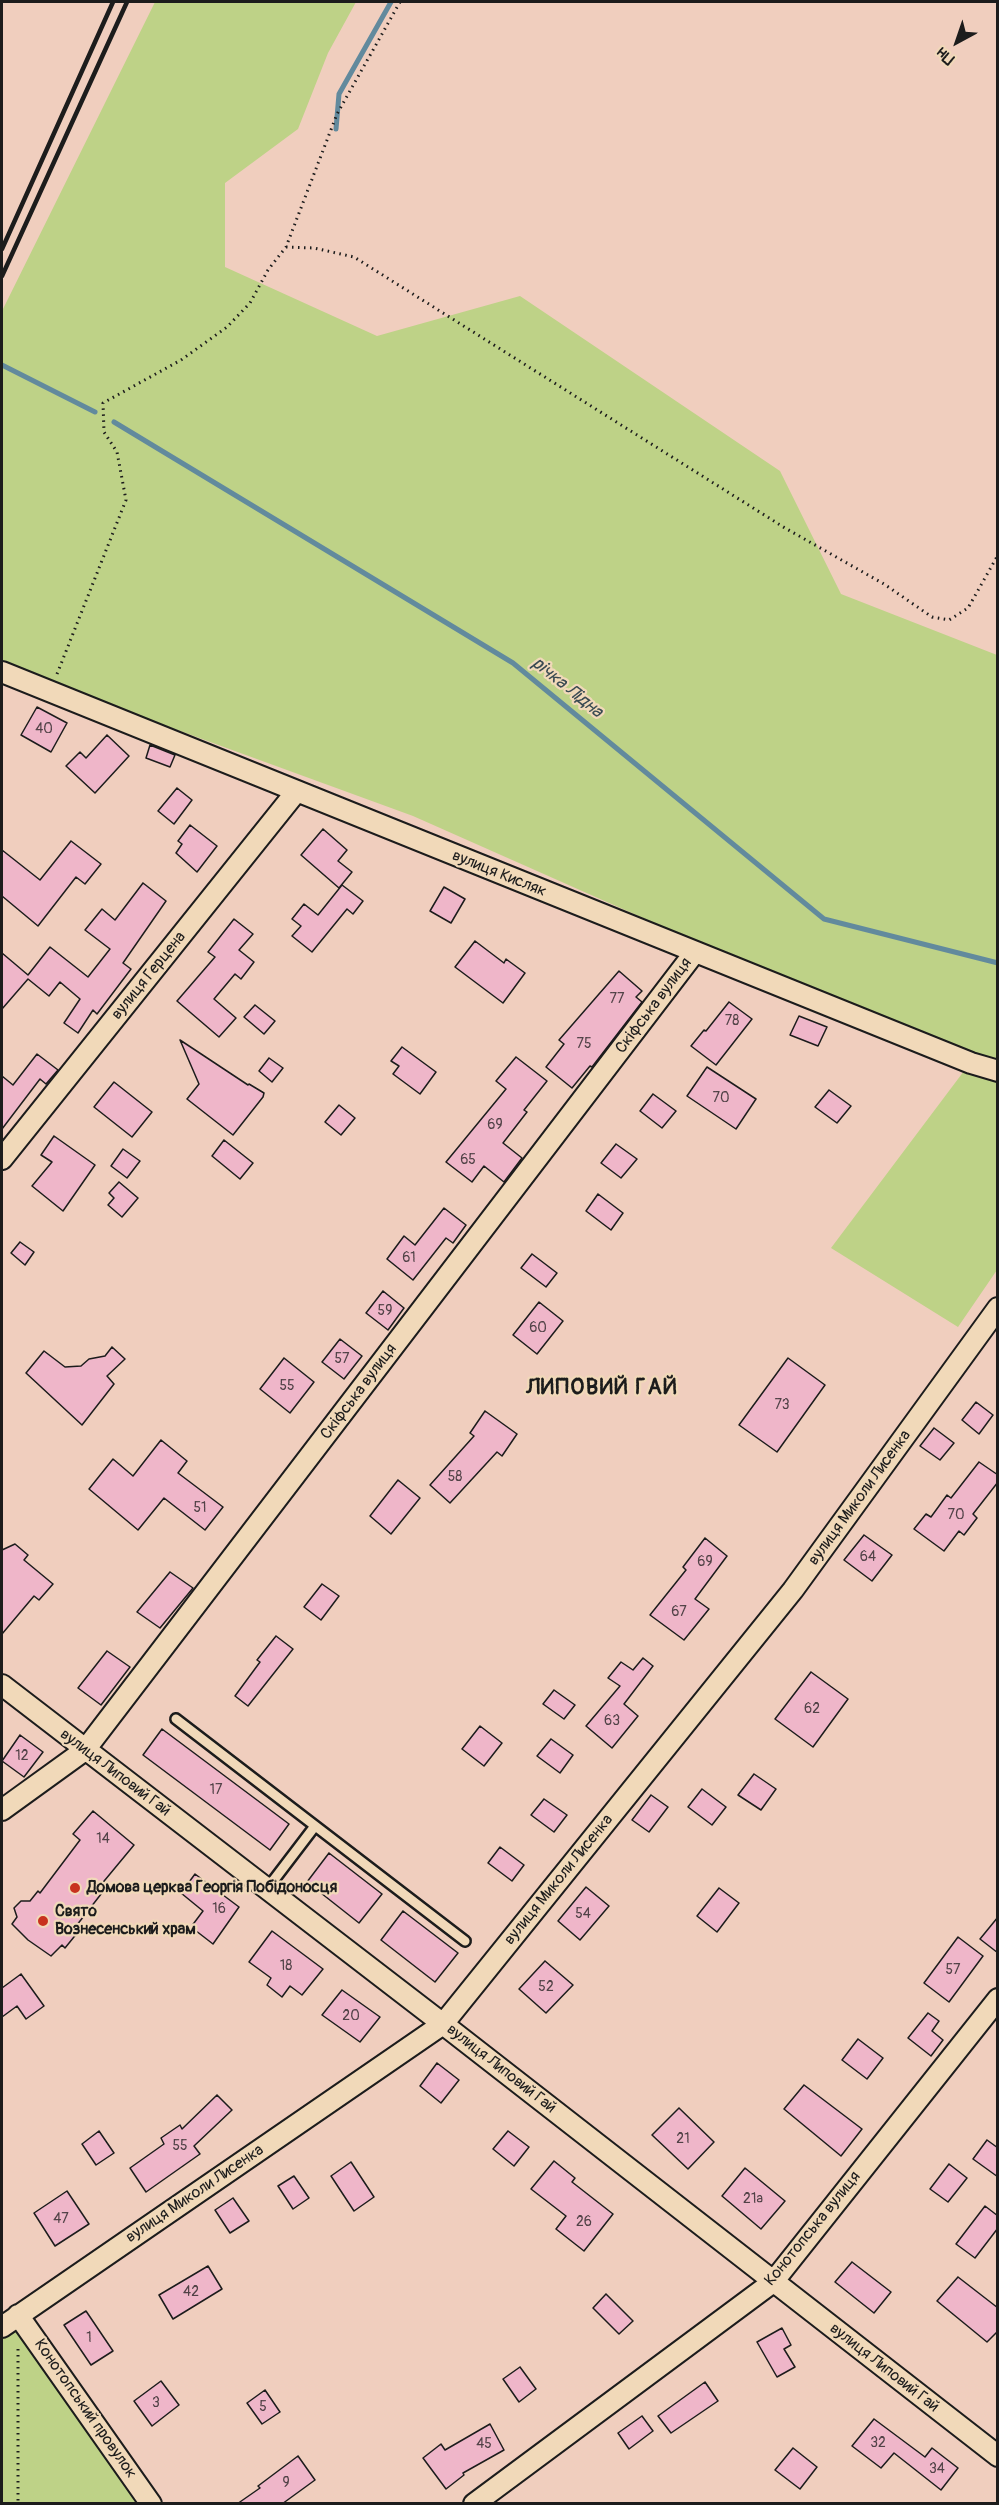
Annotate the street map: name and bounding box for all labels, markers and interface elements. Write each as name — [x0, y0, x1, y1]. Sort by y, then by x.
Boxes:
north arrow — [927, 12, 987, 72]
text: Пн — [932, 42, 959, 69]
water label: річка Лідна — [527, 653, 607, 723]
house number: 40 — [35, 721, 53, 737]
street label: вулиця Кисляк — [449, 846, 549, 902]
street label: вулиця Герцена — [108, 928, 190, 1024]
street label: Скіфська вулиця — [612, 954, 696, 1058]
house number: 77 — [610, 991, 624, 1007]
house number: 78 — [725, 1013, 739, 1029]
house number: 75 — [577, 1036, 591, 1052]
house number: 70 — [713, 1090, 729, 1106]
house number: 69 — [487, 1117, 503, 1133]
house number: 65 — [460, 1152, 476, 1168]
house number: 61 — [402, 1250, 416, 1266]
house number: 59 — [378, 1303, 392, 1319]
house number: 60 — [529, 1320, 547, 1336]
street label: Скіфська вулиця — [317, 1340, 401, 1444]
house number: 57 — [335, 1351, 349, 1367]
district label: ЛИПОВИЙ ГАЙ — [526, 1375, 678, 1401]
house number: 55 — [279, 1378, 295, 1394]
house number: 73 — [774, 1397, 790, 1413]
street label: вулиця Миколи Лисенка — [805, 1427, 915, 1569]
house number: 58 — [448, 1469, 462, 1485]
house number: 51 — [193, 1500, 207, 1516]
house number: 70 — [948, 1507, 964, 1523]
house number: 64 — [860, 1549, 876, 1565]
house number: 69 — [697, 1554, 713, 1570]
house number: 67 — [671, 1604, 687, 1620]
house number: 62 — [804, 1701, 820, 1717]
house number: 63 — [604, 1713, 620, 1729]
street label: вулиця Липовий Гай — [56, 1725, 174, 1821]
house number: 12 — [15, 1748, 29, 1764]
house number: 17 — [210, 1782, 222, 1798]
street label: вулиця Миколи Лисенка — [501, 1811, 617, 1949]
house number: 14 — [96, 1831, 110, 1847]
place label: Домова церква Георгія Побідоносця — [87, 1878, 337, 1898]
marker: Домова церква Георгія Побідоносця — [68, 1881, 82, 1895]
house number: 16 — [212, 1901, 226, 1917]
place label: Свято Вознесенський храм — [55, 1902, 196, 1940]
house number: 54 — [575, 1906, 591, 1922]
marker: Свято Вознесенський храм — [36, 1914, 50, 1928]
house number: 18 — [280, 1958, 292, 1974]
house number: 57 — [946, 1962, 960, 1978]
house number: 52 — [538, 1979, 554, 1995]
house number: 20 — [342, 2008, 360, 2024]
street label: вулиця Липовий Гай — [442, 2020, 560, 2118]
house number: 21 — [676, 2131, 690, 2147]
house number: 55 — [172, 2138, 188, 2154]
street label: вулиця Миколи Лисенка — [122, 2141, 268, 2247]
street label: Конотопська вулиця — [761, 2168, 865, 2290]
house number: 21а — [743, 2191, 763, 2207]
house number: 47 — [53, 2211, 69, 2227]
house number: 26 — [576, 2214, 592, 2230]
house number: 42 — [183, 2284, 199, 2300]
street label: вулиця Липовий Гай — [825, 2319, 943, 2417]
house number: 1 — [86, 2330, 92, 2346]
street label: Конотопський провулок — [30, 2336, 140, 2482]
house number: 3 — [152, 2395, 160, 2411]
house number: 5 — [259, 2399, 267, 2415]
house number: 32 — [870, 2435, 886, 2451]
house number: 45 — [476, 2436, 492, 2452]
house number: 34 — [929, 2461, 945, 2477]
house number: 9 — [282, 2475, 290, 2491]

